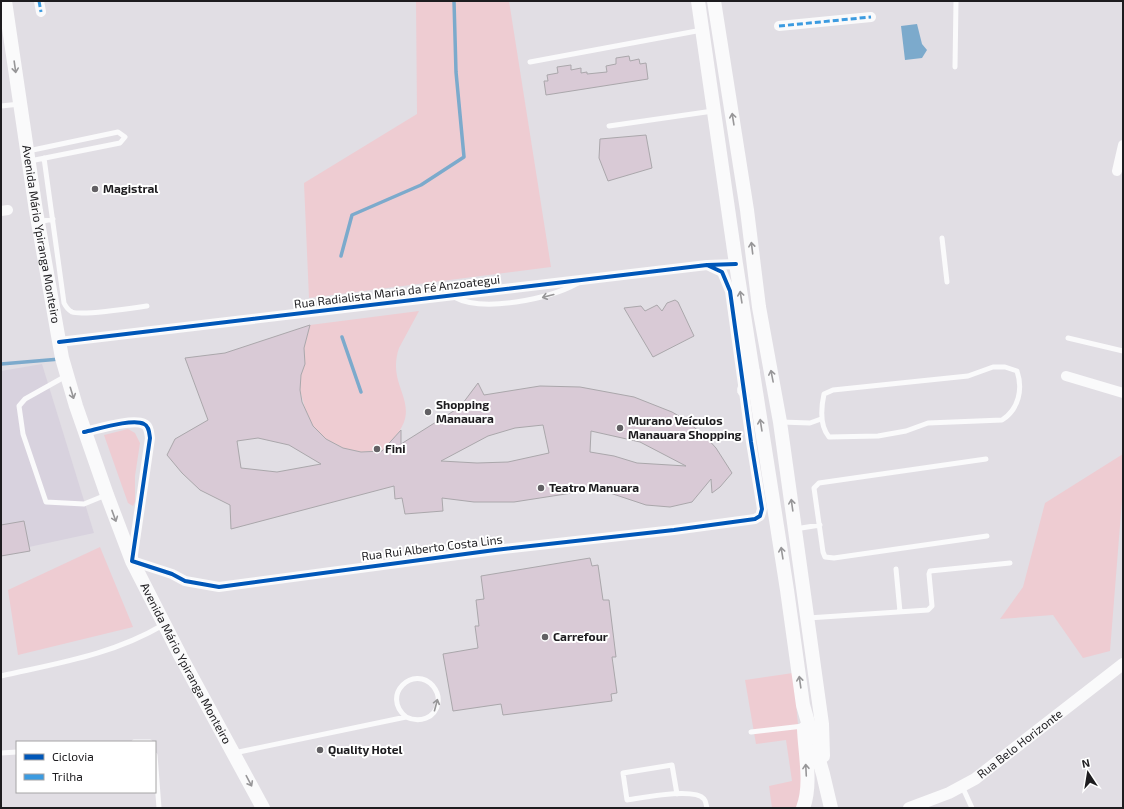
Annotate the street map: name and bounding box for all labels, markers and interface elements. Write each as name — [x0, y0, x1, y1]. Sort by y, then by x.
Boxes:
one-way arrow — [11, 60, 19, 73]
one-way arrow — [729, 113, 737, 126]
street label: Avenida Mário Ypiranga Monteiro — [20, 144, 64, 324]
place label: Magistral — [103, 181, 158, 195]
marker: Magistral — [90, 184, 100, 194]
one-way arrow — [748, 242, 756, 255]
street label: Rua Radialista Maria da Fé Anzoategui — [293, 271, 501, 311]
one-way arrow — [737, 290, 745, 303]
one-way arrow — [542, 292, 555, 300]
one-way arrow — [768, 370, 776, 383]
one-way arrow — [69, 387, 76, 400]
place label: Shopping Manauara — [436, 397, 494, 425]
marker: Shopping Manauara — [423, 407, 433, 417]
place label: Murano Veículos Manauara Shopping — [628, 413, 742, 441]
one-way arrow — [757, 419, 765, 432]
marker: Murano Veículos Manauara Shopping — [615, 423, 625, 433]
place label: Fini — [385, 441, 406, 455]
marker: Fini — [372, 444, 382, 454]
place label: Teatro Manuara — [549, 480, 639, 494]
marker: Teatro Manuara — [536, 483, 546, 493]
one-way arrow — [788, 499, 796, 512]
one-way arrow — [111, 510, 119, 522]
street label: Rua Rui Alberto Costa Lins — [360, 531, 503, 563]
one-way arrow — [777, 547, 785, 560]
street label: Avenida Mário Ypiranga Monteiro — [138, 580, 235, 746]
place label: Carrefour — [553, 629, 608, 643]
marker: Carrefour — [540, 632, 550, 642]
one-way arrow — [796, 676, 803, 689]
one-way arrow — [433, 698, 441, 711]
street label: Rua Belo Horizonte — [974, 706, 1065, 781]
legend — [16, 741, 156, 793]
place label: Quality Hotel — [328, 742, 403, 757]
marker: Quality Hotel — [315, 745, 325, 755]
text: Ciclovia — [52, 749, 94, 763]
north arrow — [1068, 753, 1108, 793]
text: N — [1081, 756, 1091, 770]
one-way arrow — [803, 764, 810, 777]
text: Trilha — [52, 769, 83, 783]
one-way arrow — [245, 774, 253, 786]

